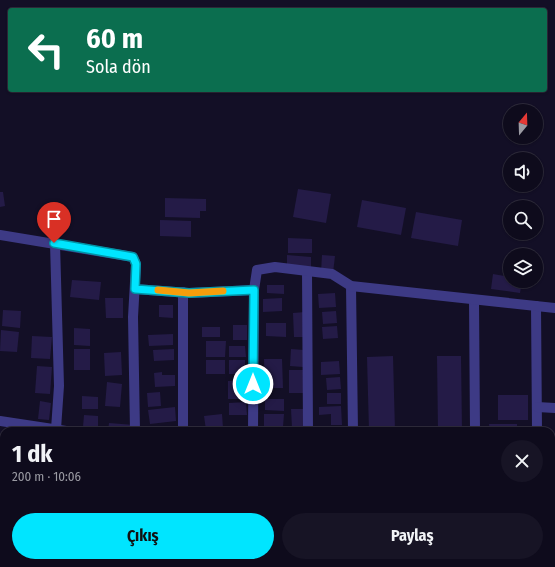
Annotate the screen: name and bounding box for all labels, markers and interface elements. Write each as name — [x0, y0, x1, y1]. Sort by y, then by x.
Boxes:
text: 60 m — [86, 22, 143, 55]
icon: left — [20, 24, 72, 76]
text: Sola dön — [86, 56, 151, 78]
north arrow — [503, 104, 543, 144]
map controls — [503, 104, 543, 288]
button: sound — [503, 152, 543, 192]
button: search — [503, 200, 543, 240]
pin — [37, 202, 71, 243]
icon: arrive — [43, 208, 65, 230]
button: layers — [503, 248, 543, 288]
position arrow — [232, 363, 274, 405]
text: 1 dk — [12, 440, 52, 468]
button: close — [501, 440, 543, 482]
text: 200 m · 10:06 — [12, 469, 81, 484]
button: Çıkış — [12, 513, 274, 559]
button: Paylaş — [282, 513, 543, 559]

